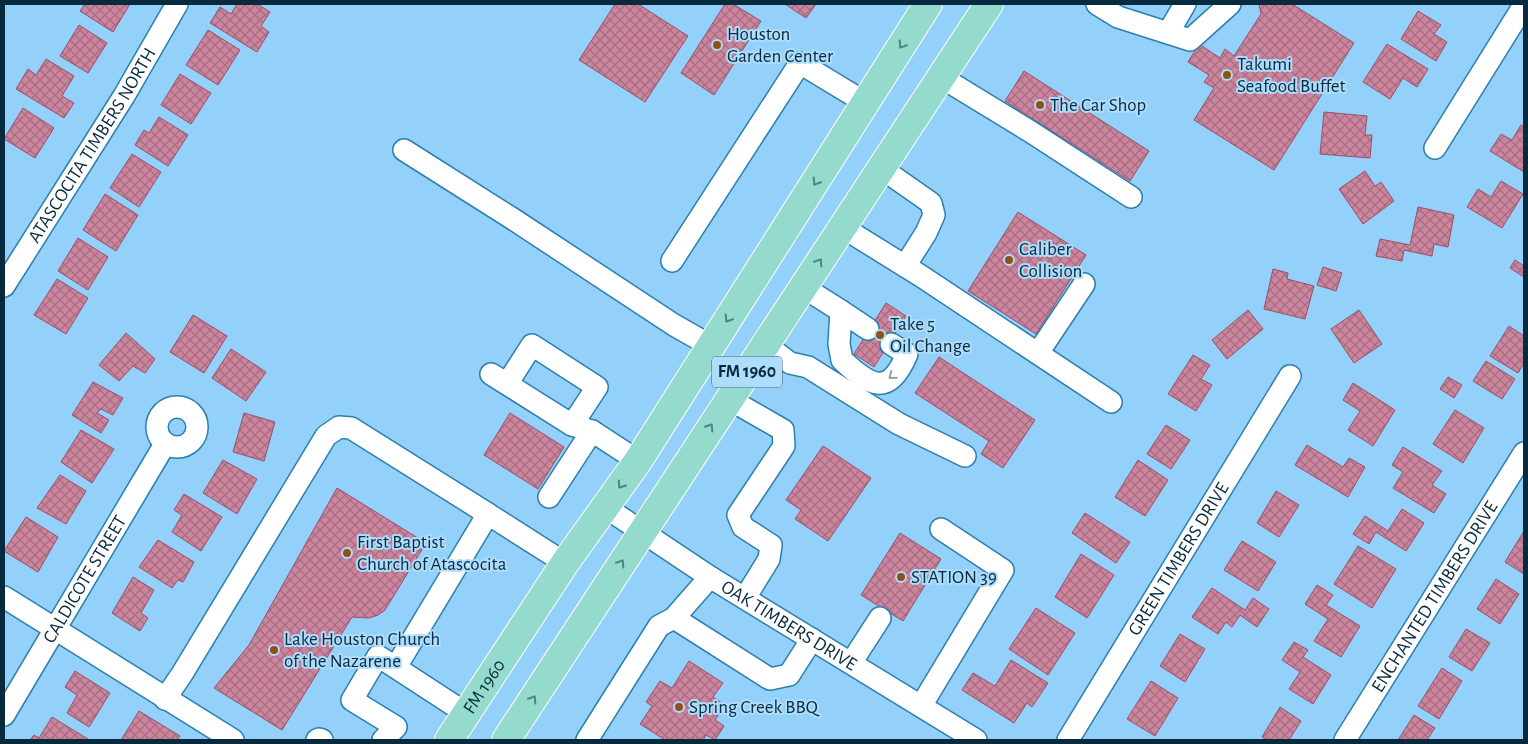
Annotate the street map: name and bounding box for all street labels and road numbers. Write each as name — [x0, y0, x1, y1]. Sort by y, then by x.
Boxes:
street label: ATASCOCITA TIMBERS NORTH — [24, 44, 159, 246]
road number: FM 1960 — [712, 357, 782, 388]
street label: GREEN TIMBERS DRIVE — [1125, 479, 1232, 639]
street label: ENCHANTED TIMBERS DRIVE — [1368, 498, 1501, 696]
street label: CALDICOTE STREET — [40, 512, 130, 646]
street label: OAK TIMBERS DRIVE — [718, 577, 860, 674]
street label: FM 1960 — [460, 656, 509, 717]

